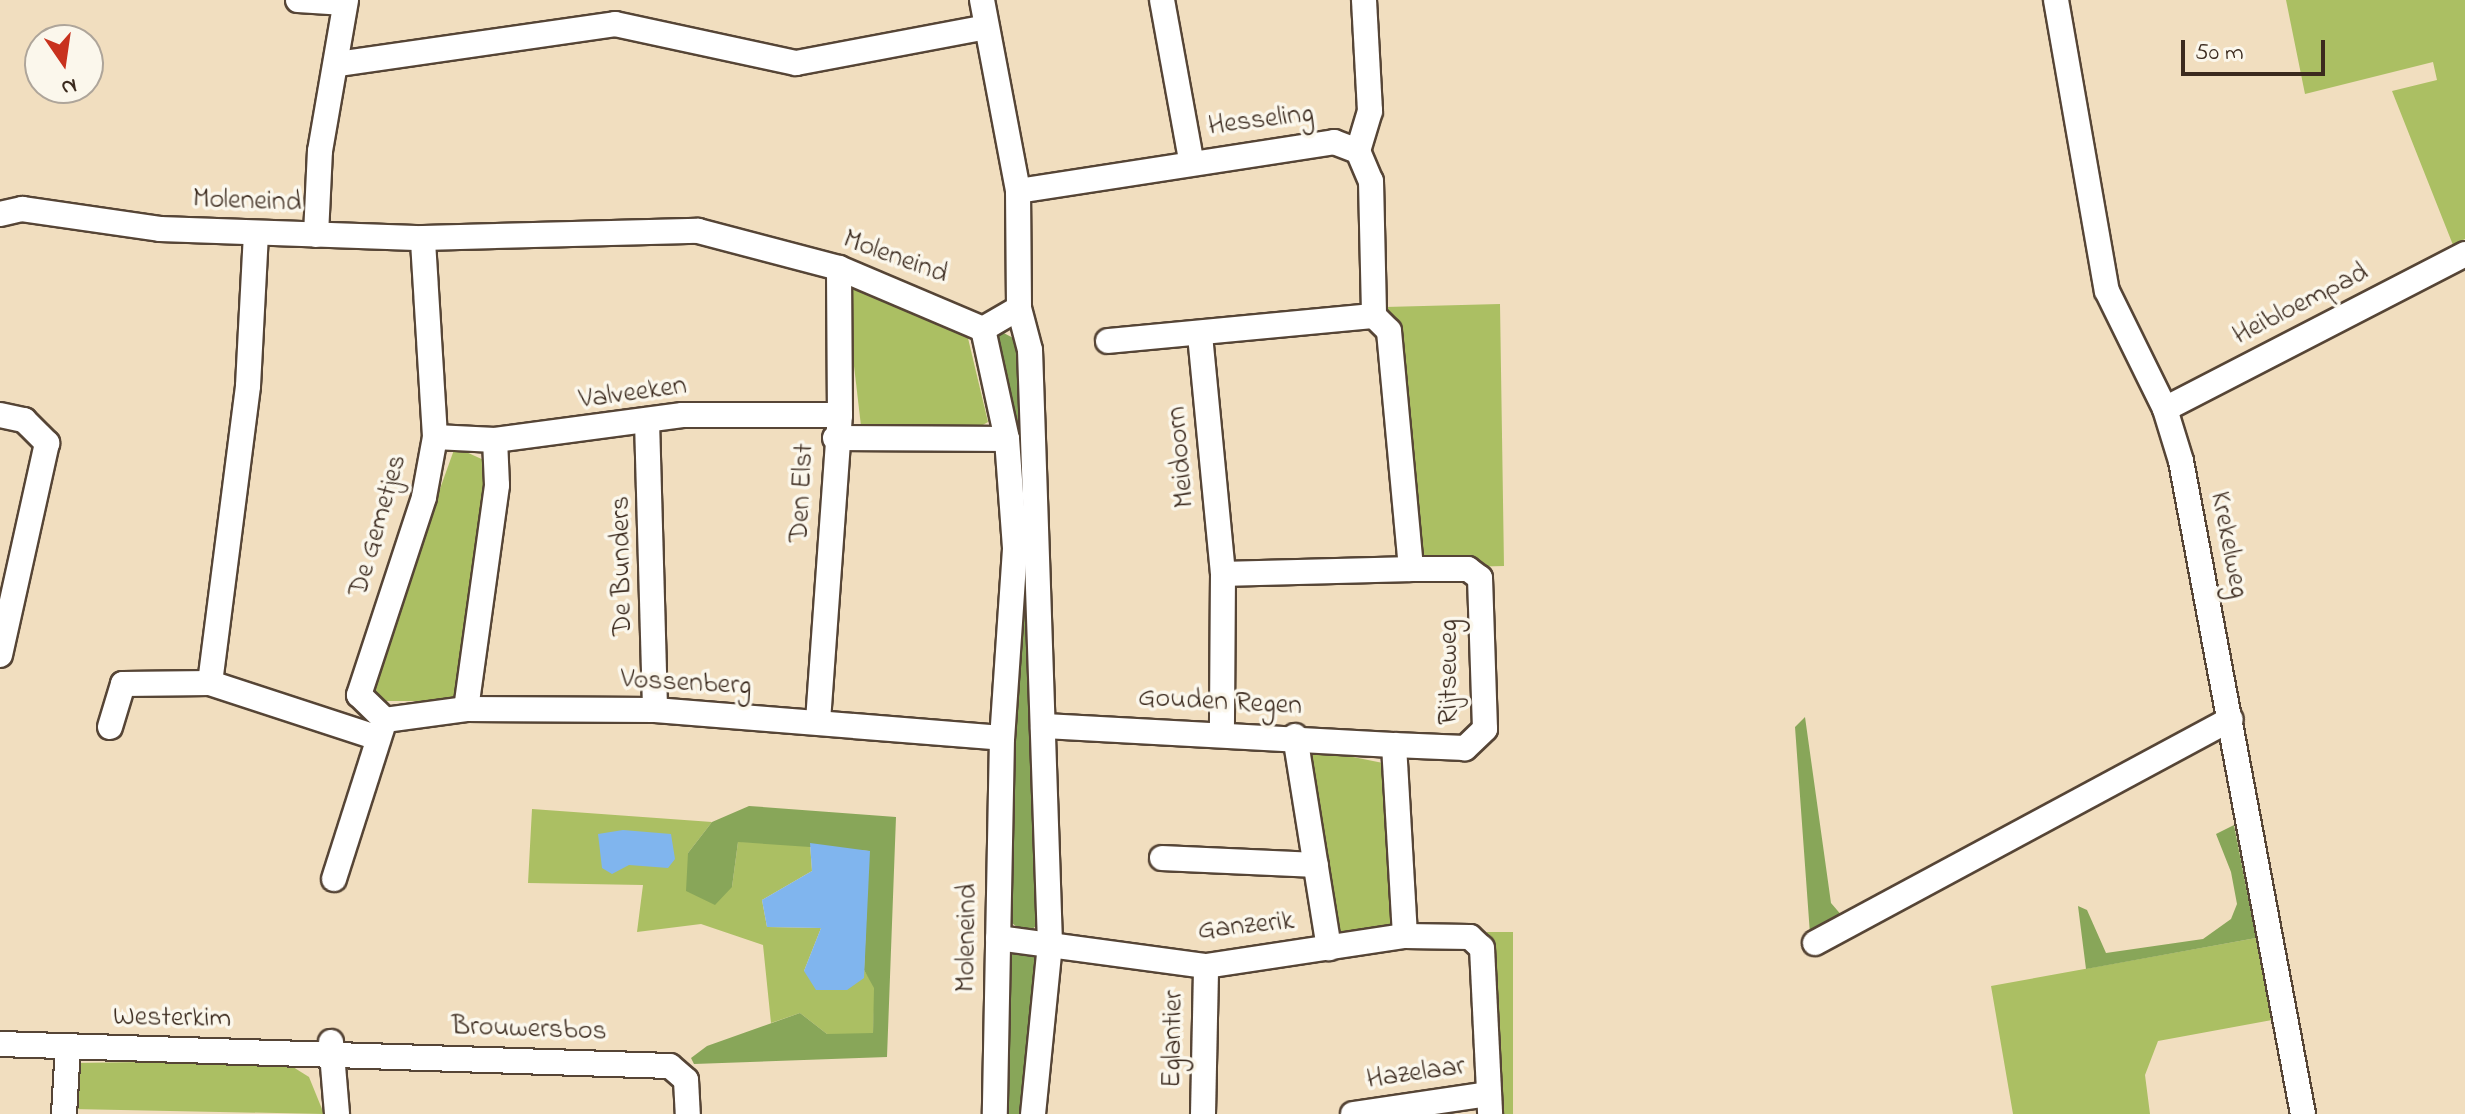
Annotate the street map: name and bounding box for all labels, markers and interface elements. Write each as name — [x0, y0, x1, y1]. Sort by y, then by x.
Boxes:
north arrow — [24, 24, 104, 104]
scale bar — [2185, 24, 2329, 74]
text: 50 m — [2195, 36, 2244, 71]
text: N — [58, 68, 80, 103]
street label: Hesseling — [1206, 98, 1316, 144]
street label: Moleneind — [192, 183, 302, 221]
street label: Moleneind — [838, 224, 952, 292]
street label: Heibloempad — [2228, 257, 2374, 353]
street label: Valveeken — [577, 370, 689, 418]
street label: Meidoorn — [1161, 405, 1203, 509]
street label: Den Elst — [784, 443, 822, 543]
street label: De Gemetjes — [343, 451, 415, 601]
street label: Krekelweg — [2201, 489, 2255, 601]
street label: De Bunders — [605, 496, 641, 636]
street label: Rijtseweg — [1433, 619, 1467, 725]
street label: Vossenberg — [620, 664, 752, 704]
street label: Gouden Regen — [1137, 682, 1303, 724]
street label: Moleneind — [950, 883, 986, 993]
street label: Ganzerik — [1196, 905, 1296, 949]
street label: Eglantier — [1156, 990, 1192, 1088]
street label: Westerkim — [113, 1001, 231, 1037]
street label: Brouwersbos — [451, 1010, 607, 1050]
street label: Hazelaar — [1365, 1050, 1467, 1098]

